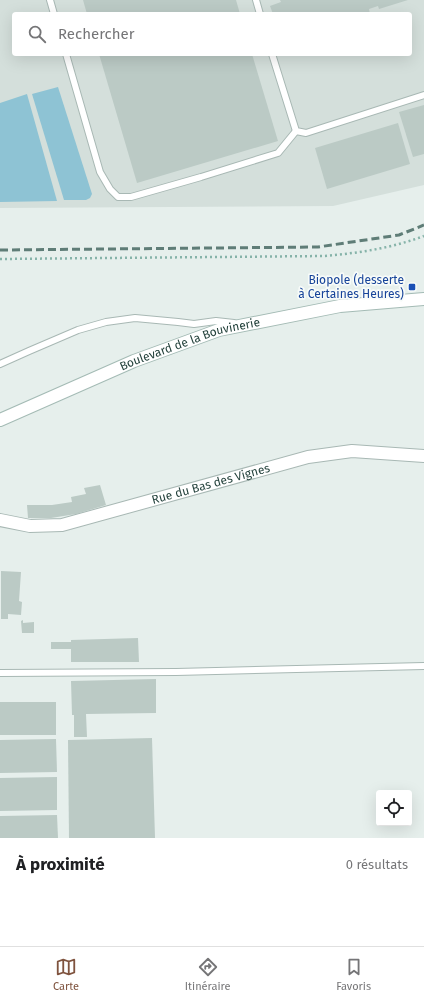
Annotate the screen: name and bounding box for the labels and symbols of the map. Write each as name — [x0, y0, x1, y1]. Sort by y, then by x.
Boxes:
place label: Biopole (desserte à Certaines Heures) — [298, 273, 404, 301]
marker: Biopole (desserte à Certaines Heures) — [407, 282, 417, 292]
street label: Boulevard de la Bouvinerie — [118, 315, 261, 373]
street label: Rue du Bas des Vignes — [150, 461, 272, 507]

